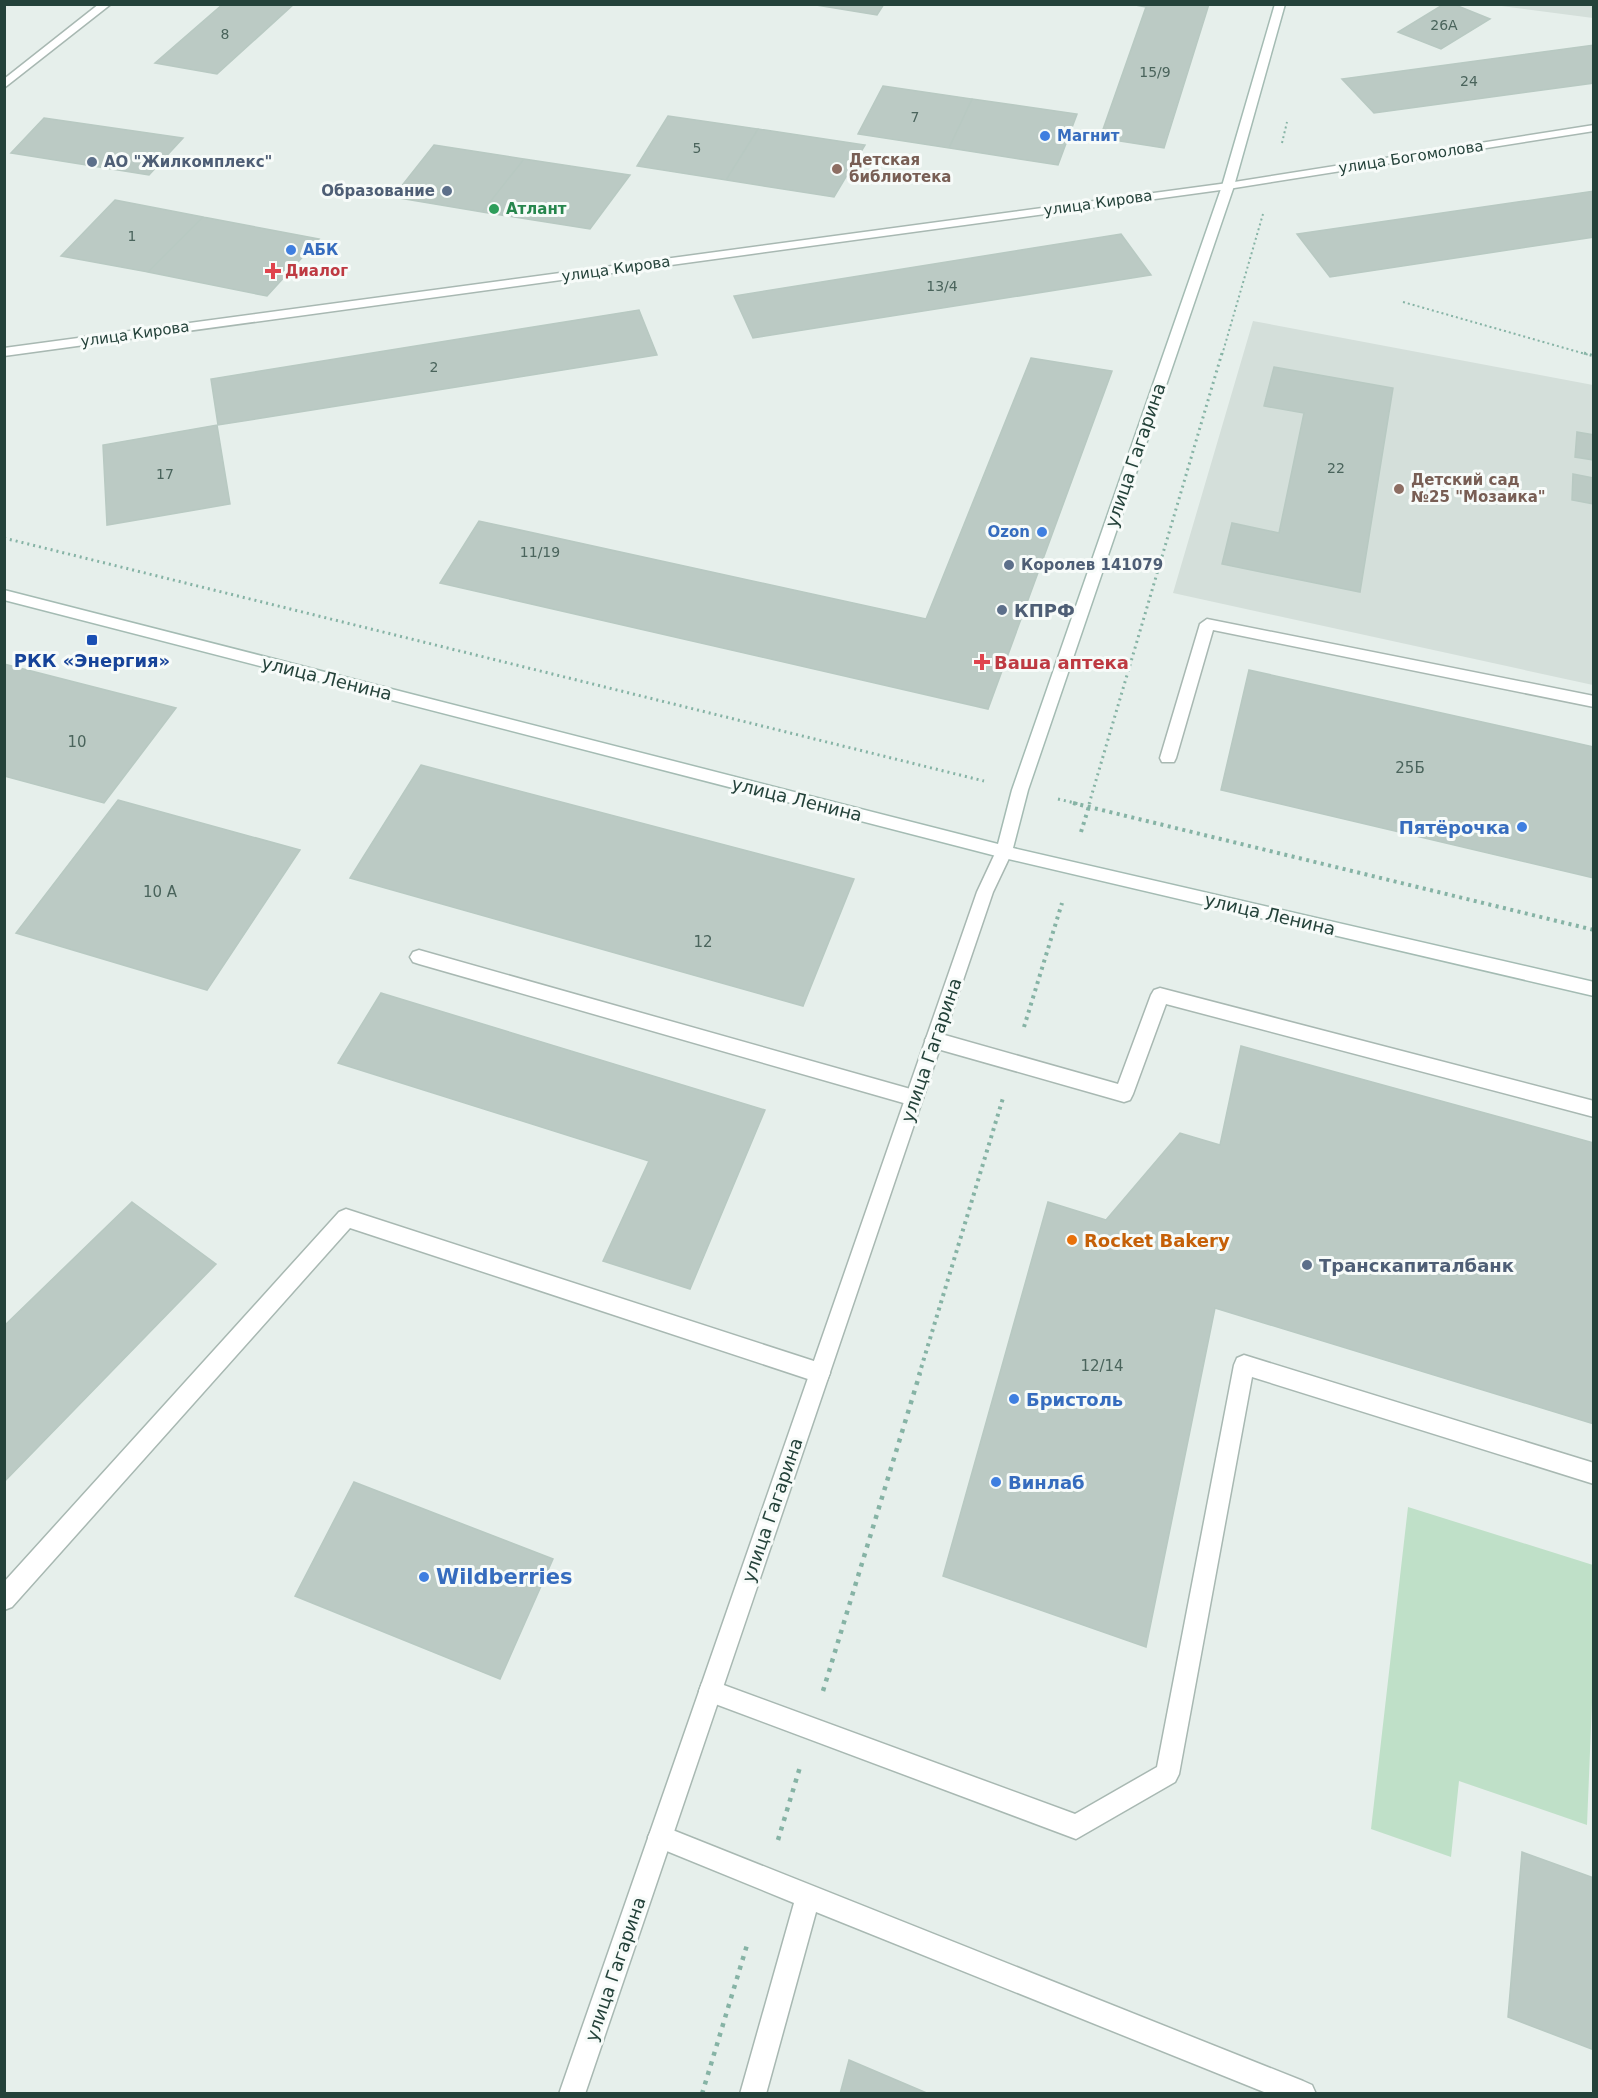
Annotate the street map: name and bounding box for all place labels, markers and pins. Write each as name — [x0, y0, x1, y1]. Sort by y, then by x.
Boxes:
place label: Магнит — [1057, 127, 1120, 145]
marker: Магнит — [1038, 129, 1052, 143]
place label: Детская библиотека — [849, 151, 951, 186]
place label: АО "Жилкомплекс" — [104, 153, 272, 171]
marker: АО "Жилкомплекс" — [85, 155, 99, 169]
marker: Детская библиотека — [830, 162, 844, 176]
place label: Образование — [321, 182, 435, 200]
marker: Образование — [440, 184, 454, 198]
place label: Атлант — [506, 200, 567, 218]
marker: Атлант — [487, 202, 501, 216]
place label: АБК — [303, 241, 339, 259]
marker: АБК — [284, 243, 298, 257]
place label: Диалог — [285, 262, 348, 280]
marker: Диалог — [266, 264, 280, 278]
place label: Детский сад №25 "Мозаика" — [1411, 471, 1546, 506]
marker: Детский сад №25 "Мозаика" — [1392, 482, 1406, 496]
place label: Ozon — [988, 523, 1030, 541]
marker: Ozon — [1035, 525, 1049, 539]
place label: Королев 141079 — [1021, 556, 1163, 574]
marker: Королев 141079 — [1002, 558, 1016, 572]
place label: КПРФ — [1014, 600, 1075, 621]
marker: КПРФ — [995, 603, 1009, 617]
marker: РКК «Энергия» — [85, 633, 99, 647]
place label: РКК «Энергия» — [14, 650, 170, 671]
place label: Ваша аптека — [994, 652, 1129, 673]
marker: Ваша аптека — [975, 655, 989, 669]
place label: Пятёрочка — [1399, 817, 1510, 838]
marker: Пятёрочка — [1515, 820, 1529, 834]
place label: Rocket Bakery — [1084, 1230, 1230, 1251]
marker: Rocket Bakery — [1065, 1233, 1079, 1247]
place label: Транскапиталбанк — [1319, 1255, 1514, 1276]
marker: Транскапиталбанк — [1300, 1258, 1314, 1272]
place label: Бристоль — [1026, 1389, 1123, 1410]
marker: Бристоль — [1007, 1392, 1021, 1406]
place label: Винлаб — [1008, 1472, 1085, 1493]
marker: Винлаб — [989, 1475, 1003, 1489]
place label: Wildberries — [436, 1565, 573, 1589]
marker: Wildberries — [417, 1570, 431, 1584]

